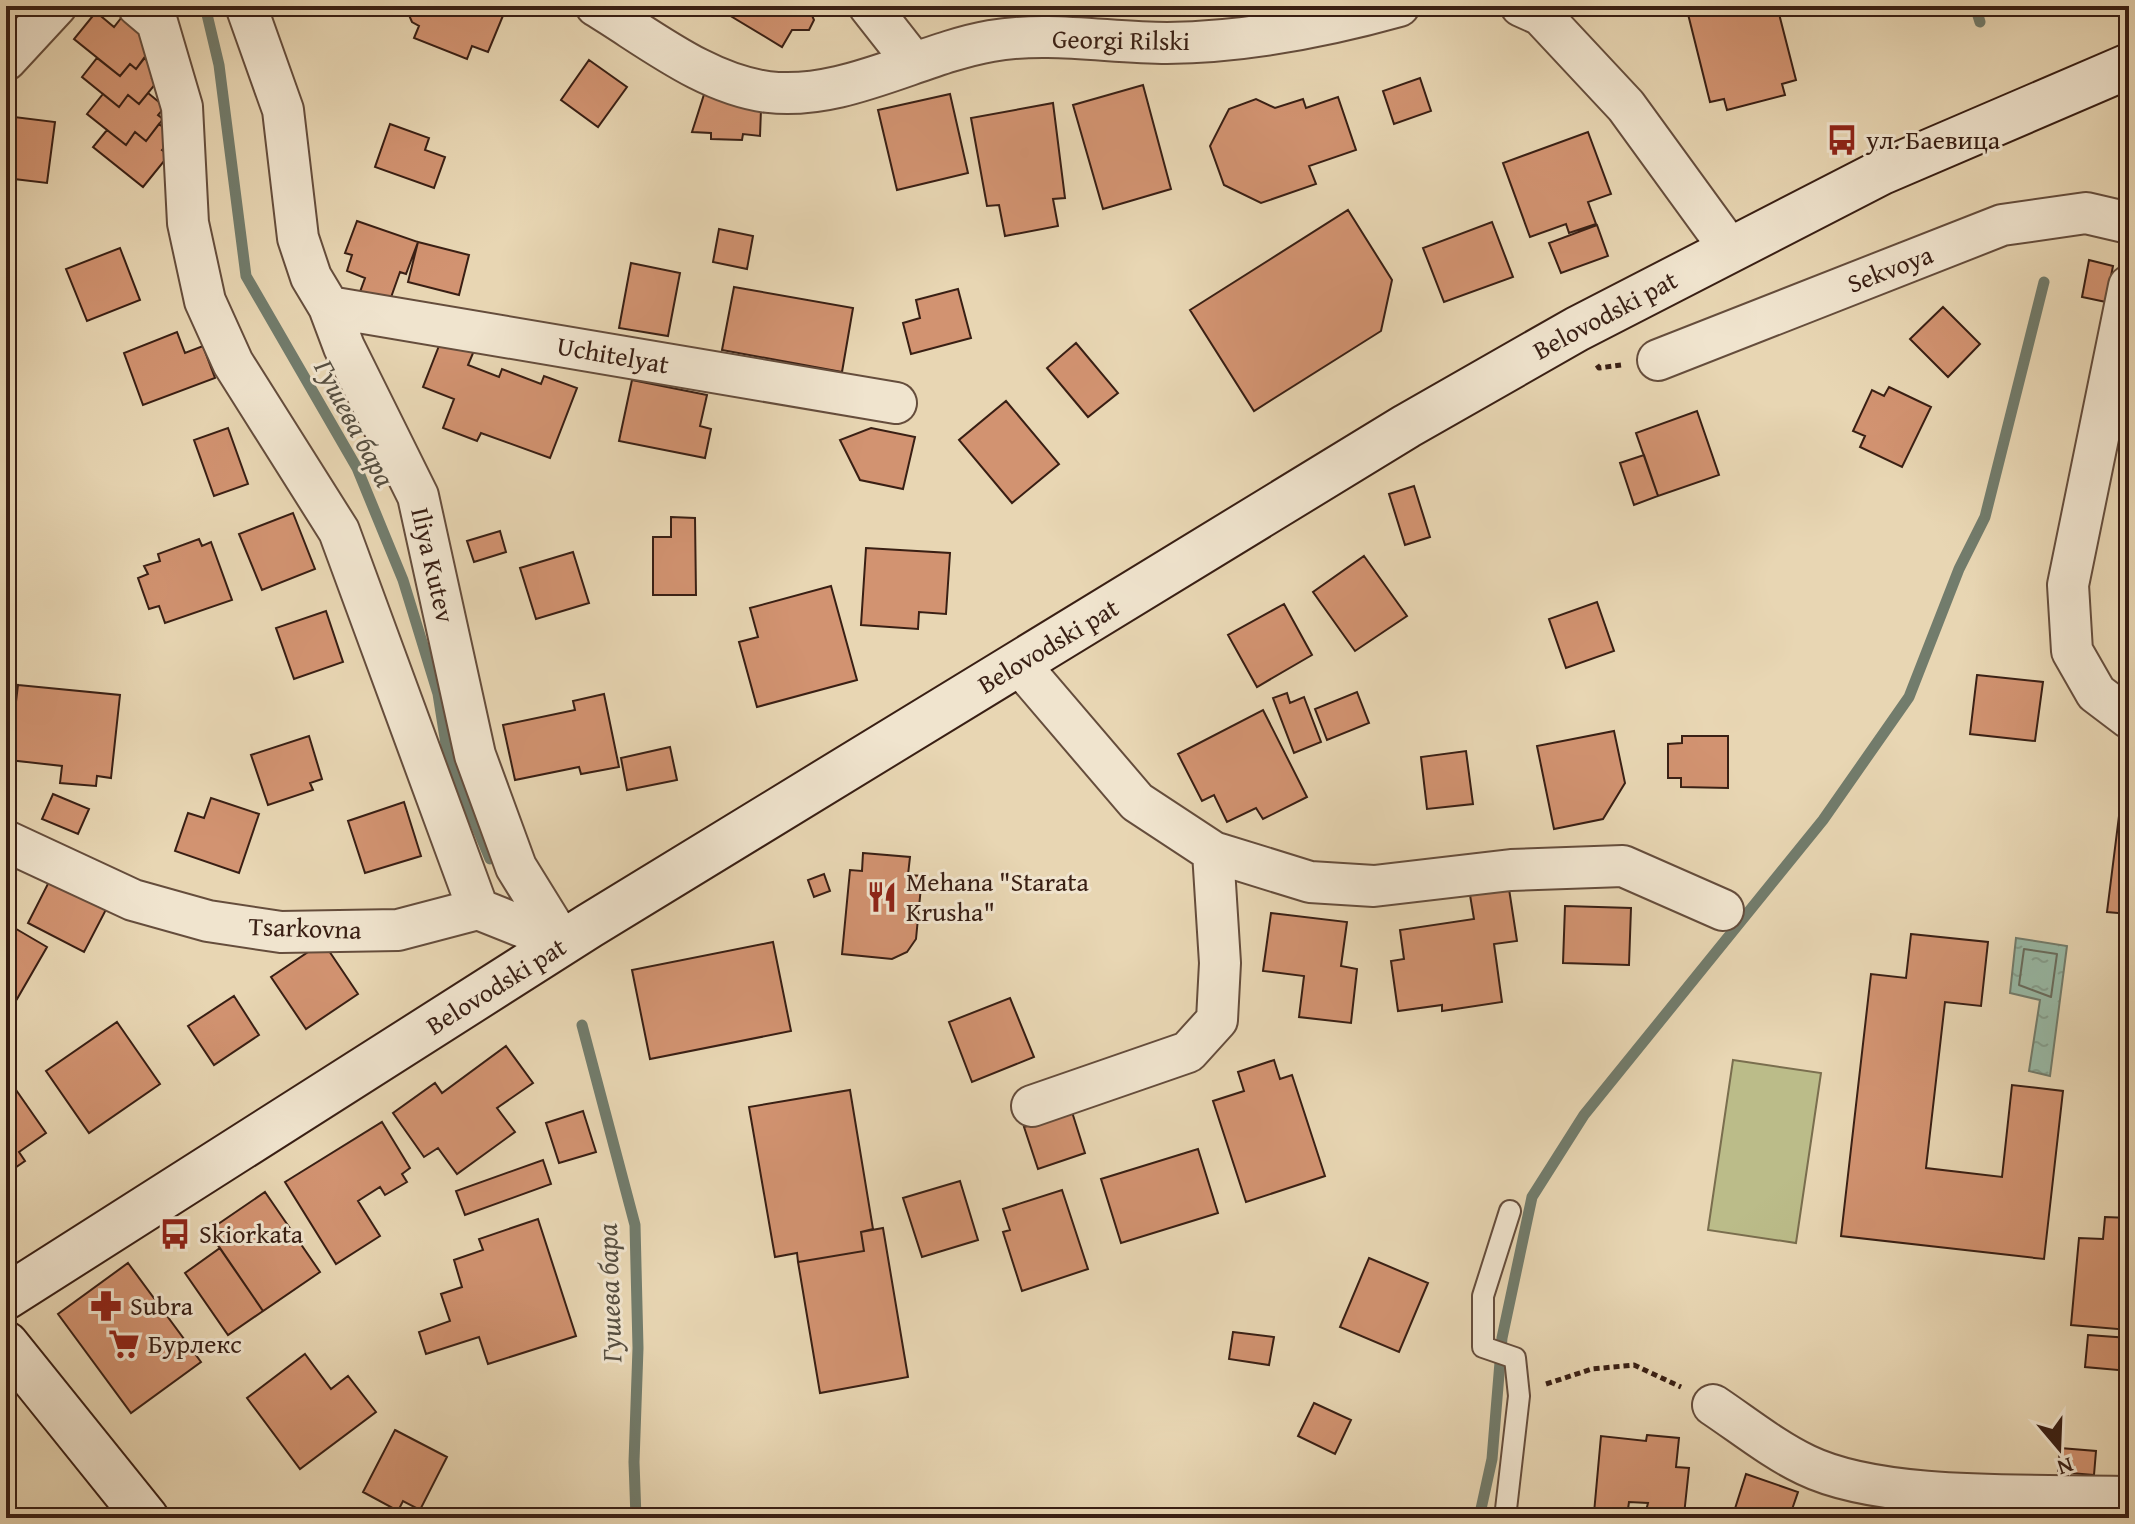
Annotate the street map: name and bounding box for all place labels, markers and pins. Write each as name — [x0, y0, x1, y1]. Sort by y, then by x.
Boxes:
place label: ул. Баевица — [1865, 120, 2001, 159]
bus stop icon: ул. Баевица — [1825, 123, 1859, 157]
place label: Mehana "Starata Krusha" — [906, 862, 1090, 931]
restaurant icon: Mehana "Starata Krusha" — [865, 880, 899, 914]
place label: Skiorkata — [199, 1214, 304, 1253]
bus stop icon: Skiorkata — [158, 1217, 192, 1251]
place label: Subra — [130, 1286, 194, 1325]
pharmacy icon: Subra — [89, 1289, 123, 1323]
place label: Бурлекс — [148, 1324, 242, 1363]
supermarket icon: Бурлекс — [107, 1327, 141, 1361]

